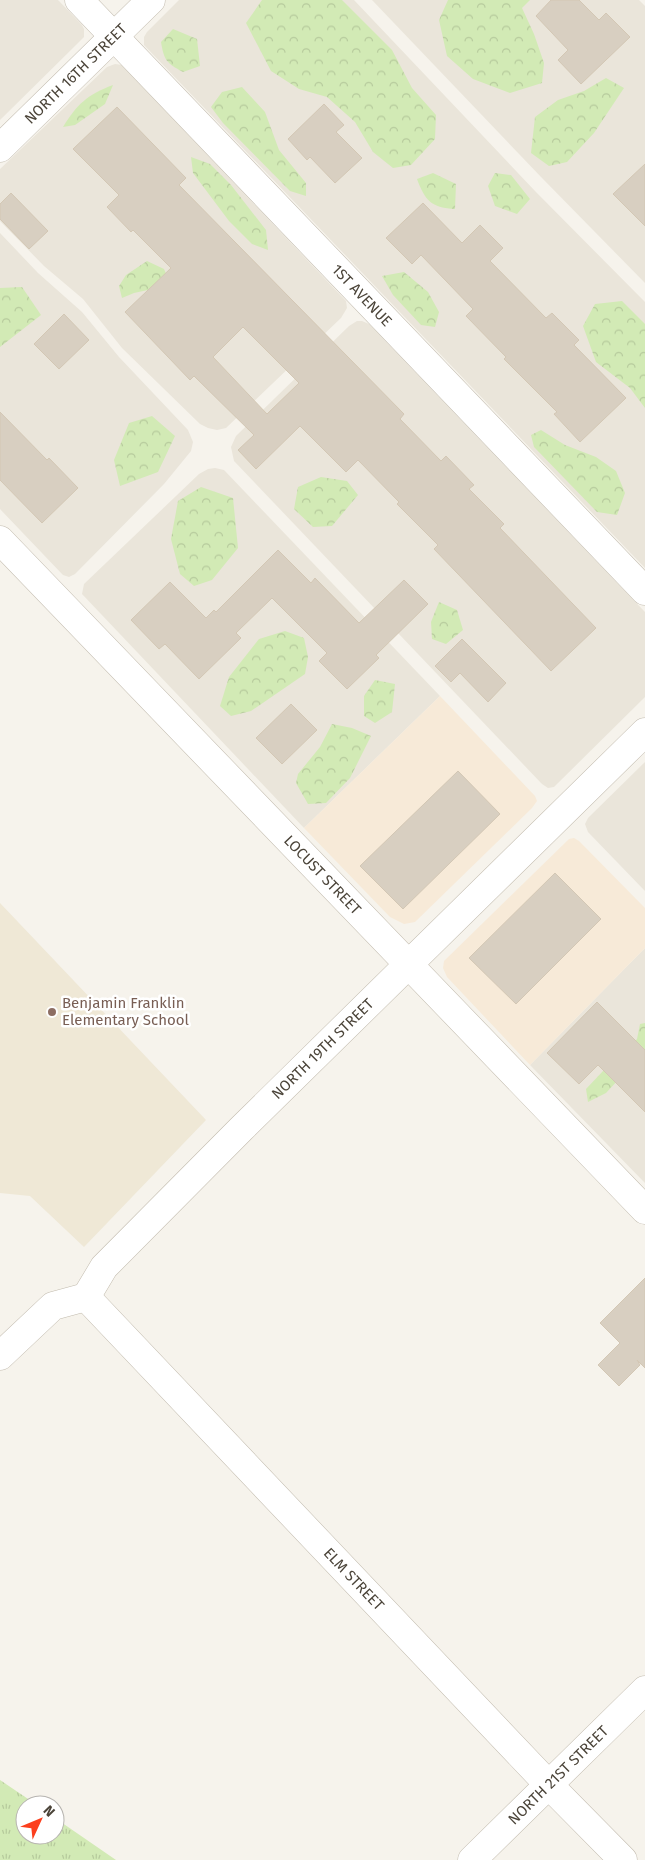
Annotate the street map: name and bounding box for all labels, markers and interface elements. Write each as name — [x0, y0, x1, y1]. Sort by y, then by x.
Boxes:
street label: NORTH 16TH STREET — [21, 20, 131, 128]
street label: 1ST AVENUE — [328, 261, 396, 330]
street label: LOCUST STREET — [280, 831, 365, 919]
place label: Benjamin Franklin Elementary School — [62, 994, 190, 1029]
street label: NORTH 19TH STREET — [268, 995, 378, 1103]
marker: Benjamin Franklin Elementary School — [46, 1006, 58, 1018]
street label: ELM STREET — [320, 1544, 388, 1614]
street label: NORTH 21ST STREET — [505, 1722, 612, 1828]
north arrow — [15, 1795, 65, 1845]
text: N — [40, 1802, 58, 1821]

